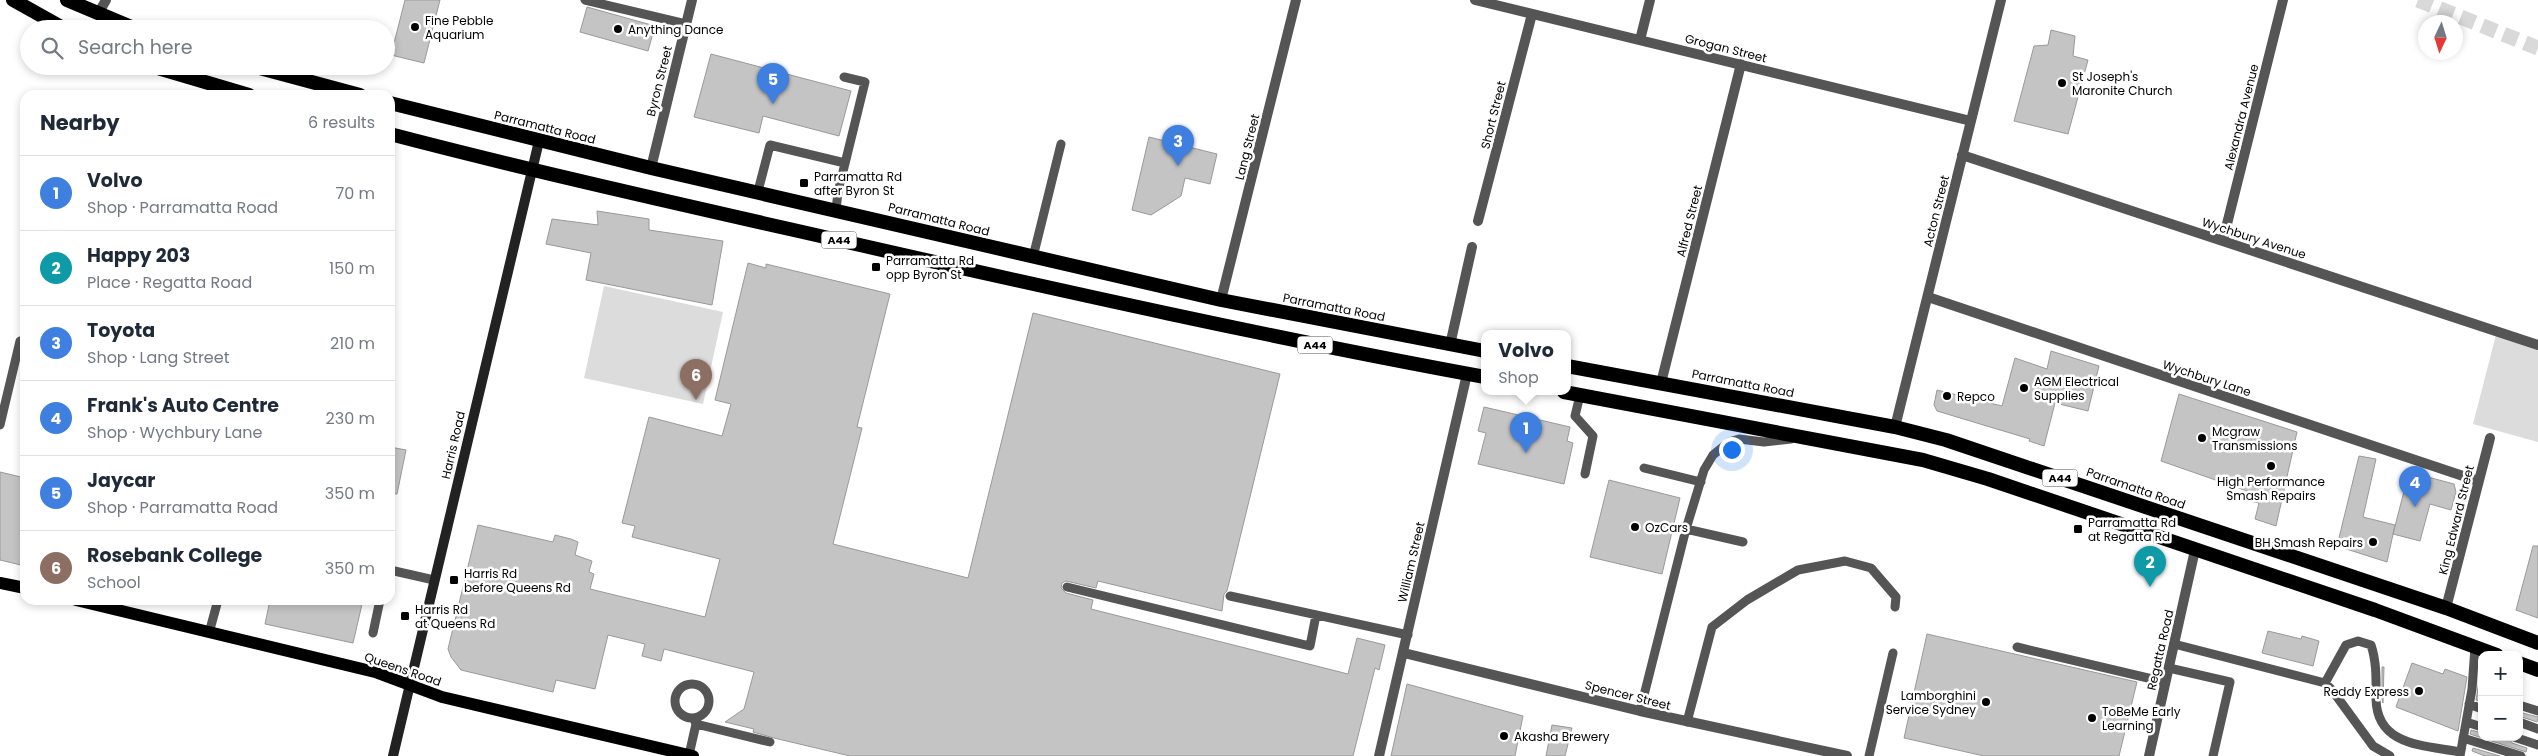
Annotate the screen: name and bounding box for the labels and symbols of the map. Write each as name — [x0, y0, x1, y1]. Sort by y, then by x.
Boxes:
place label: Fine Pebble Aquarium — [425, 12, 493, 43]
north arrow — [2418, 15, 2463, 60]
marker: Fine Pebble Aquarium — [409, 21, 421, 33]
place label: Anything Dance — [628, 21, 724, 38]
marker: Anything Dance — [612, 23, 624, 35]
street label: Grogan Street — [1683, 30, 1769, 66]
street label: Byron Street — [642, 44, 676, 118]
street label: Alexandra Avenue — [2220, 62, 2262, 172]
pin: 5 — [757, 63, 789, 104]
place label: St Joseph's Maronite Church — [2072, 68, 2172, 99]
marker: St Joseph's Maronite Church — [2056, 77, 2068, 89]
street label: Short Street — [1476, 79, 1510, 151]
street label: Parramatta Road — [493, 106, 597, 148]
street label: Lang Street — [1231, 112, 1263, 182]
pin: 3 — [1162, 125, 1194, 166]
place label: Parramatta Rd after Byron St — [814, 168, 902, 199]
street label: Acton Street — [1919, 173, 1953, 249]
marker: Parramatta Rd after Byron St — [798, 177, 810, 189]
street label: Alfred Street — [1672, 183, 1706, 259]
street label: Parramatta Road — [887, 198, 991, 240]
street label: Wychbury Avenue — [2200, 213, 2308, 263]
road number: A44 — [822, 232, 856, 248]
place label: Parramatta Rd opp Byron St — [886, 252, 974, 283]
marker: Parramatta Rd opp Byron St — [870, 261, 882, 273]
street label: Parramatta Road — [1281, 289, 1387, 325]
road number: A44 — [1298, 336, 1332, 354]
street label: Wychbury Lane — [2161, 356, 2253, 400]
pin: 6 — [680, 359, 712, 400]
street label: Parramatta Road — [1690, 365, 1796, 401]
place label: AGM Electrical Supplies — [2034, 373, 2119, 404]
marker: AGM Electrical Supplies — [2018, 382, 2030, 394]
place label: Repco — [1957, 388, 1995, 405]
marker: Repco — [1941, 390, 1953, 402]
street label: Harris Road — [437, 409, 469, 481]
pin: 1 — [1510, 412, 1542, 453]
place label: Mcgraw Transmissions — [2212, 423, 2297, 454]
marker: Mcgraw Transmissions — [2196, 432, 2208, 444]
your location — [1719, 437, 1745, 463]
marker: High Performance Smash Repairs — [2265, 460, 2277, 472]
street label: Parramatta Road — [2084, 463, 2188, 513]
street label: King Edward Street — [2434, 463, 2478, 577]
pin: 4 — [2399, 466, 2431, 507]
road number: A44 — [2042, 469, 2078, 486]
place label: High Performance Smash Repairs — [2217, 473, 2325, 504]
place label: Parramatta Rd at Regatta Rd — [2088, 514, 2176, 545]
place label: OzCars — [1645, 519, 1688, 536]
street label: William Street — [1393, 520, 1429, 604]
marker: OzCars — [1629, 521, 1641, 533]
marker: Parramatta Rd at Regatta Rd — [2072, 523, 2084, 535]
place label: BH Smash Repairs — [2255, 534, 2363, 551]
marker: BH Smash Repairs — [2367, 536, 2379, 548]
pin: 2 — [2134, 546, 2166, 587]
place label: Harris Rd before Queens Rd — [464, 565, 571, 596]
marker: Harris Rd before Queens Rd — [448, 574, 460, 586]
place label: Harris Rd at Queens Rd — [415, 601, 495, 632]
street label: Regatta Road — [2142, 608, 2178, 692]
marker: Harris Rd at Queens Rd — [399, 610, 411, 622]
street label: Queens Road — [362, 648, 444, 690]
street label: Spencer Street — [1583, 676, 1673, 714]
place label: Reddy Express — [2324, 683, 2409, 700]
marker: Reddy Express — [2413, 685, 2425, 697]
place label: Lamborghini Service Sydney — [1886, 687, 1976, 718]
marker: Lamborghini Service Sydney — [1980, 696, 1992, 708]
place label: ToBeMe Early Learning — [2102, 703, 2181, 734]
marker: ToBeMe Early Learning — [2086, 712, 2098, 724]
place label: Akasha Brewery — [1514, 728, 1610, 745]
marker: Akasha Brewery — [1498, 730, 1510, 742]

